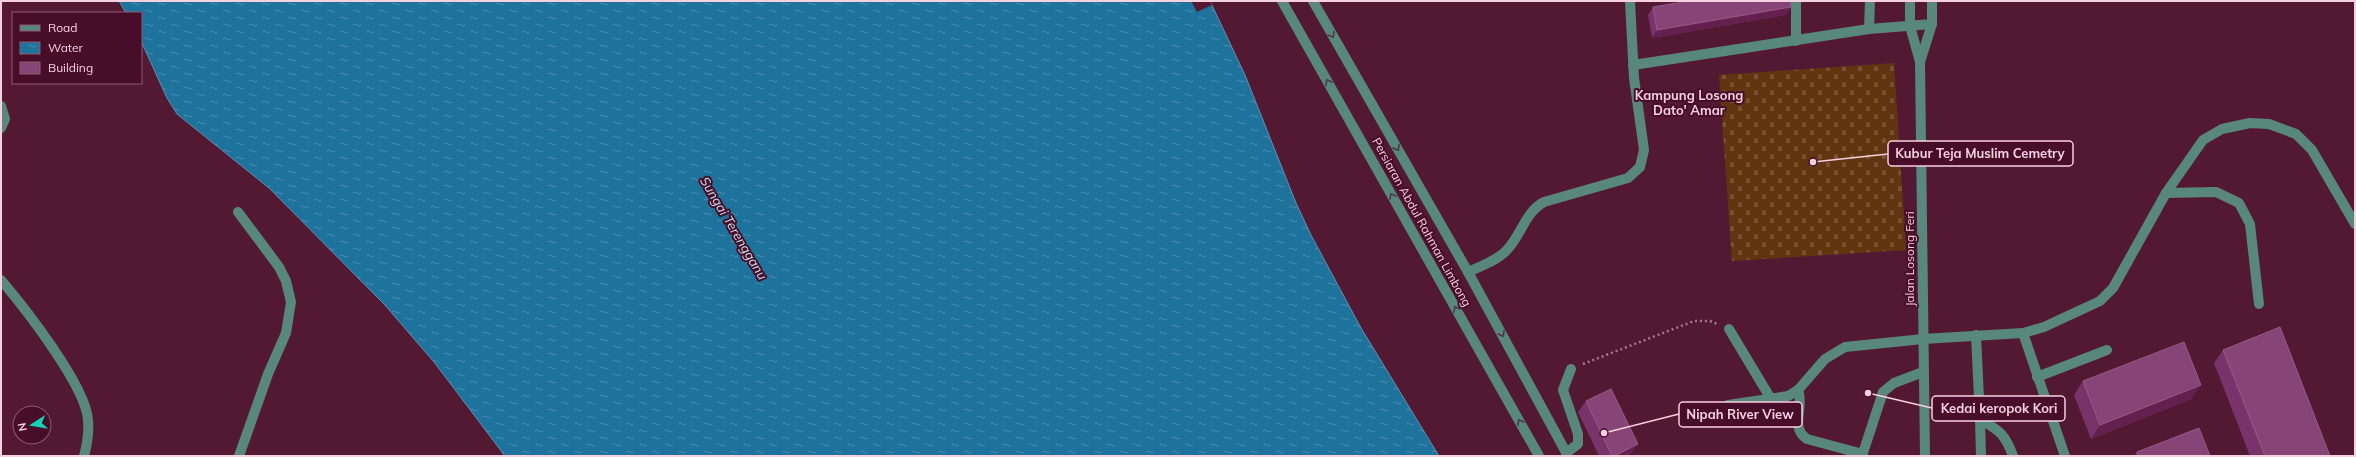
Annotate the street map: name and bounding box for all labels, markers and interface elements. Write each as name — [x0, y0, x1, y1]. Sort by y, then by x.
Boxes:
legend — [12, 12, 142, 84]
text: Road — [48, 20, 77, 35]
one-way arrow — [1328, 31, 1335, 38]
text: Water — [48, 40, 84, 55]
text: Building — [48, 60, 93, 75]
one-way arrow — [1326, 79, 1333, 86]
district label: Kampung Losong Dato' Amar — [1635, 87, 1743, 118]
street label: Persiaran Abdul Rahman Limbong — [1369, 135, 1475, 309]
callout: Kubur Teja Muslim Cemetry — [1888, 141, 2073, 166]
one-way arrow — [1392, 144, 1399, 151]
text: Kubur Teja Muslim Cemetry — [1895, 145, 2066, 162]
water label: Sungai Terengganu — [697, 174, 771, 282]
one-way arrow — [1389, 192, 1397, 200]
street label: Jalan Losong Feri — [1902, 211, 1917, 307]
one-way arrow — [1453, 306, 1460, 313]
one-way arrow — [1497, 330, 1504, 337]
callout: Kedai keropok Kori — [1932, 396, 2065, 421]
text: Kedai keropok Kori — [1941, 400, 2057, 416]
callout: Nipah River View — [1679, 402, 1802, 427]
north arrow — [12, 405, 52, 445]
text: Nipah River View — [1686, 406, 1794, 422]
one-way arrow — [1517, 419, 1524, 426]
text: N — [15, 422, 30, 433]

